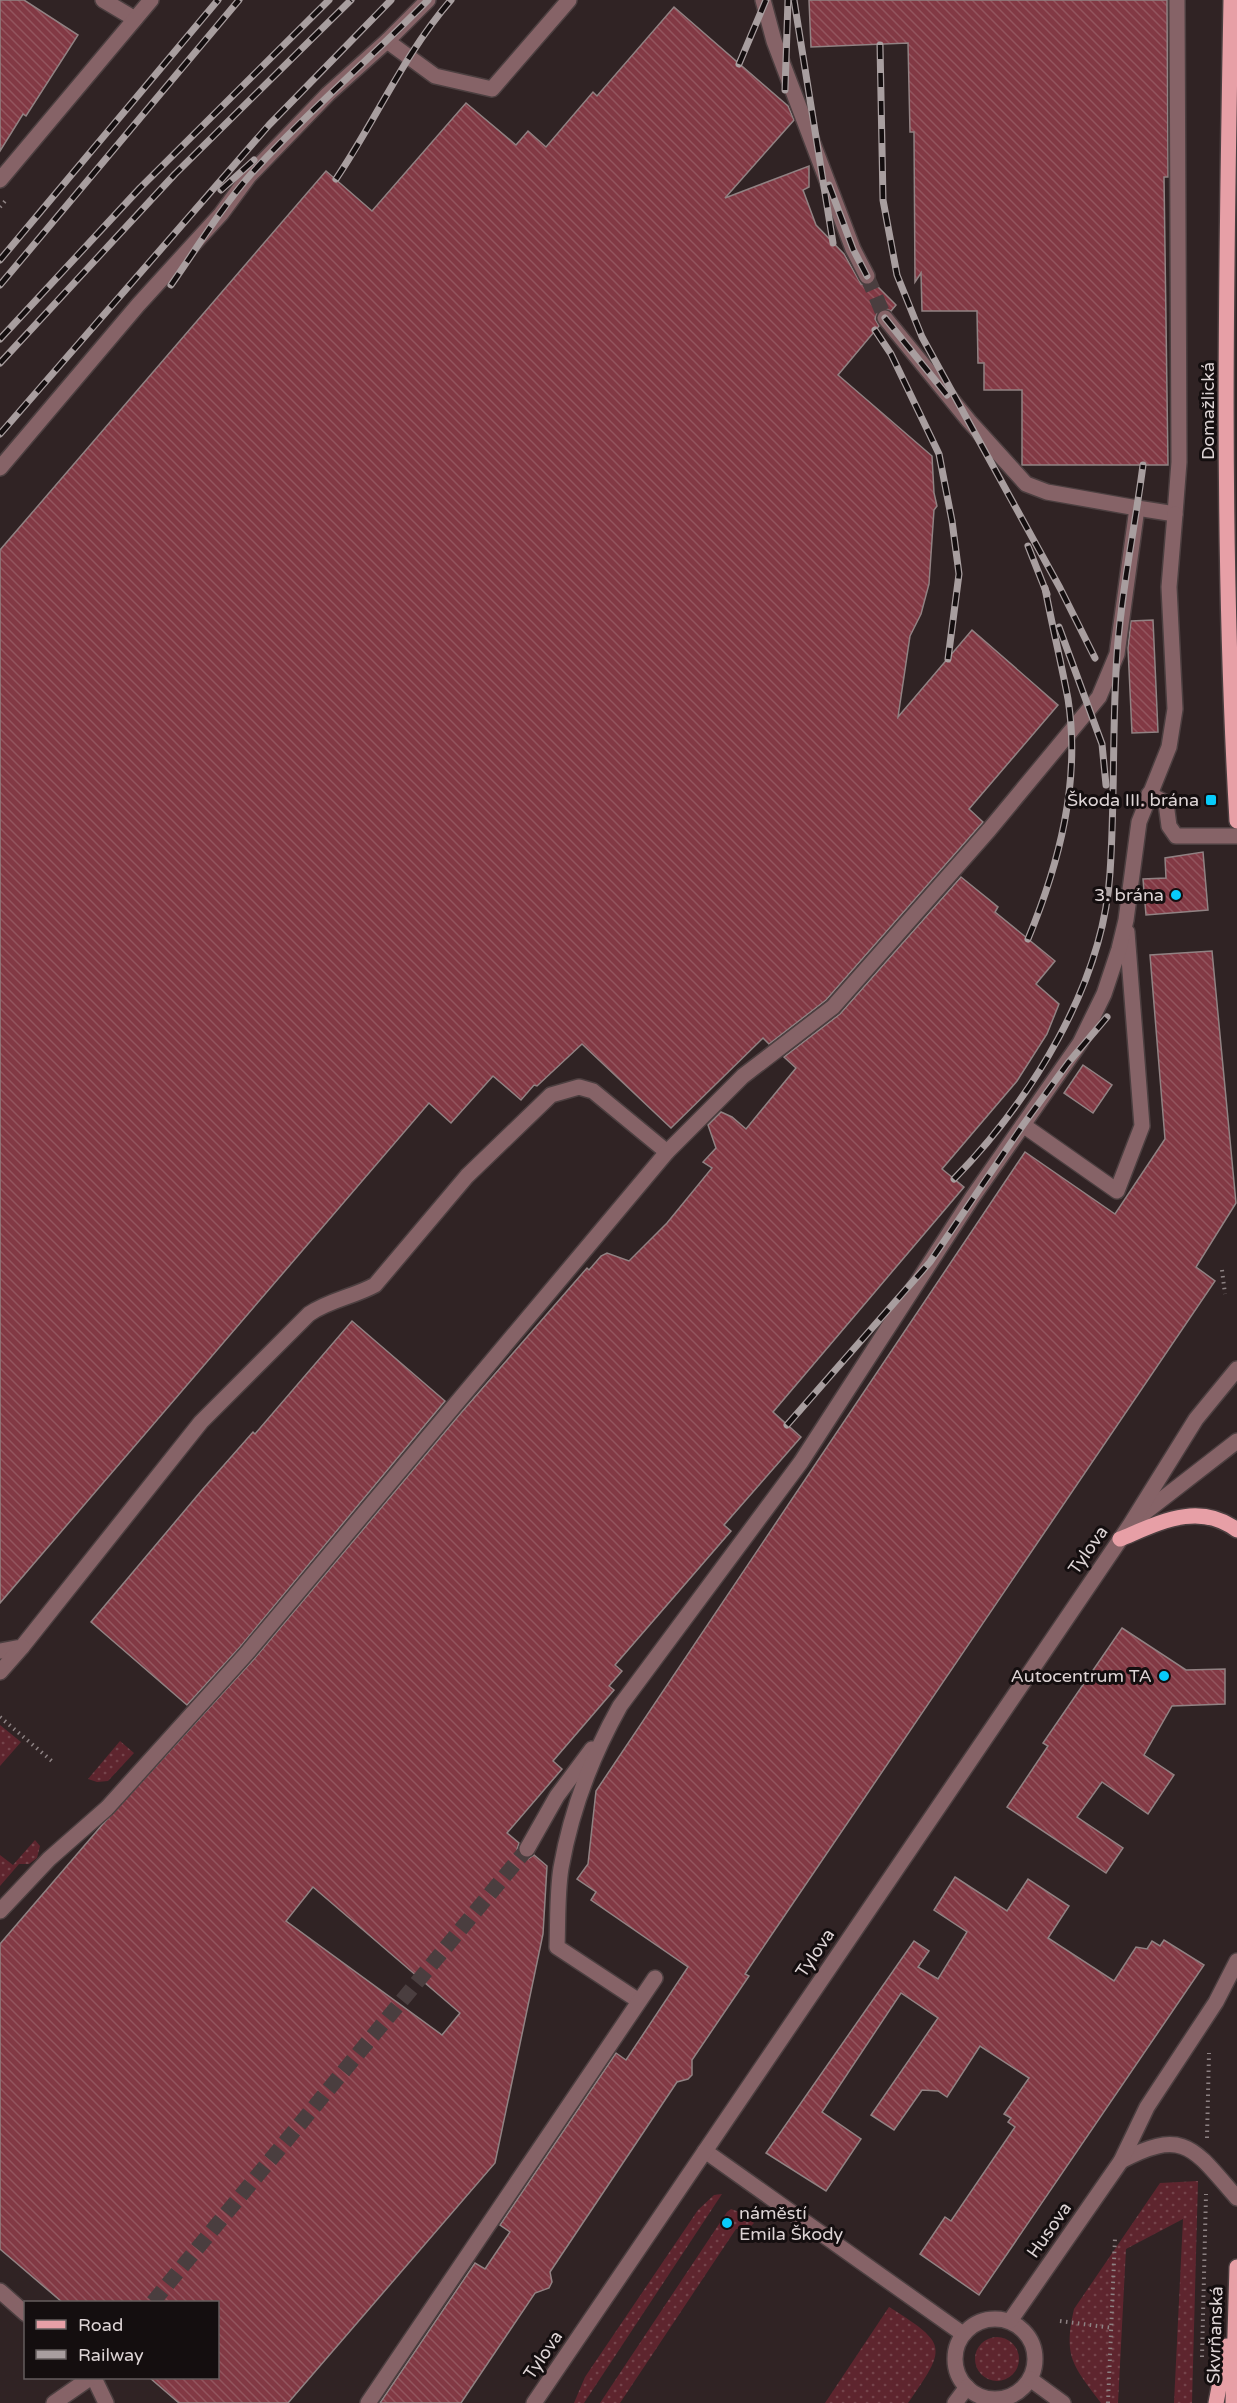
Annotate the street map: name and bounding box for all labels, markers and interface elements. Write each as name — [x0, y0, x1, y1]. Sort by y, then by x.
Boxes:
street label: Domažlická — [1197, 362, 1219, 460]
place label: Škoda III. brána — [1067, 789, 1199, 811]
marker: Škoda III. brána — [1204, 793, 1218, 807]
place label: 3. brána — [1094, 884, 1164, 906]
marker: 3. brána — [1169, 888, 1183, 902]
street label: Tylova — [1063, 1521, 1113, 1579]
place label: Autocentrum TA — [1011, 1665, 1152, 1687]
marker: Autocentrum TA — [1157, 1669, 1171, 1683]
street label: Tylova — [791, 1924, 839, 1982]
street label: Husova — [1022, 2198, 1076, 2262]
place label: náměstí Emila Škody — [739, 2202, 844, 2245]
marker: náměstí Emila Škody — [720, 2216, 734, 2230]
street label: Skvrňanská — [1202, 2286, 1228, 2384]
legend — [24, 2301, 219, 2379]
text: Road — [78, 2314, 123, 2336]
street label: Tylova — [519, 2326, 567, 2384]
text: Railway — [78, 2344, 144, 2366]

